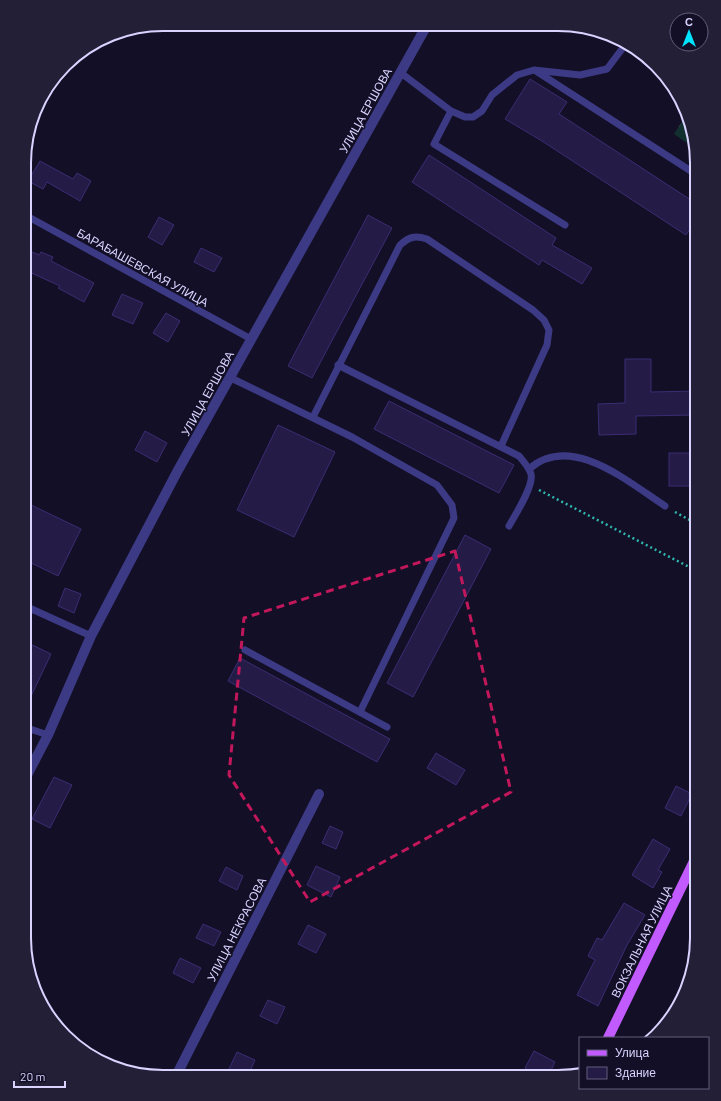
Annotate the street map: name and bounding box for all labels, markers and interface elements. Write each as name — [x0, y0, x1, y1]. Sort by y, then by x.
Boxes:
north arrow — [669, 12, 709, 52]
text: С — [685, 15, 693, 28]
street label: УЛИЦА ЕРШОВА — [336, 65, 395, 155]
street label: БАРАБАШЕВСКАЯ УЛИЦА — [74, 225, 211, 310]
street label: УЛИЦА ЕРШОВА — [178, 348, 237, 438]
street label: УЛИЦА НЕКРАСОВА — [204, 875, 269, 984]
street label: ВОКЗАЛЬНАЯ УЛИЦА — [608, 882, 675, 1000]
legend — [579, 1037, 709, 1089]
text: Улица — [615, 1045, 649, 1060]
scale bar — [14, 1063, 65, 1089]
text: Здание — [615, 1065, 656, 1080]
text: 20 m — [20, 1069, 46, 1083]

